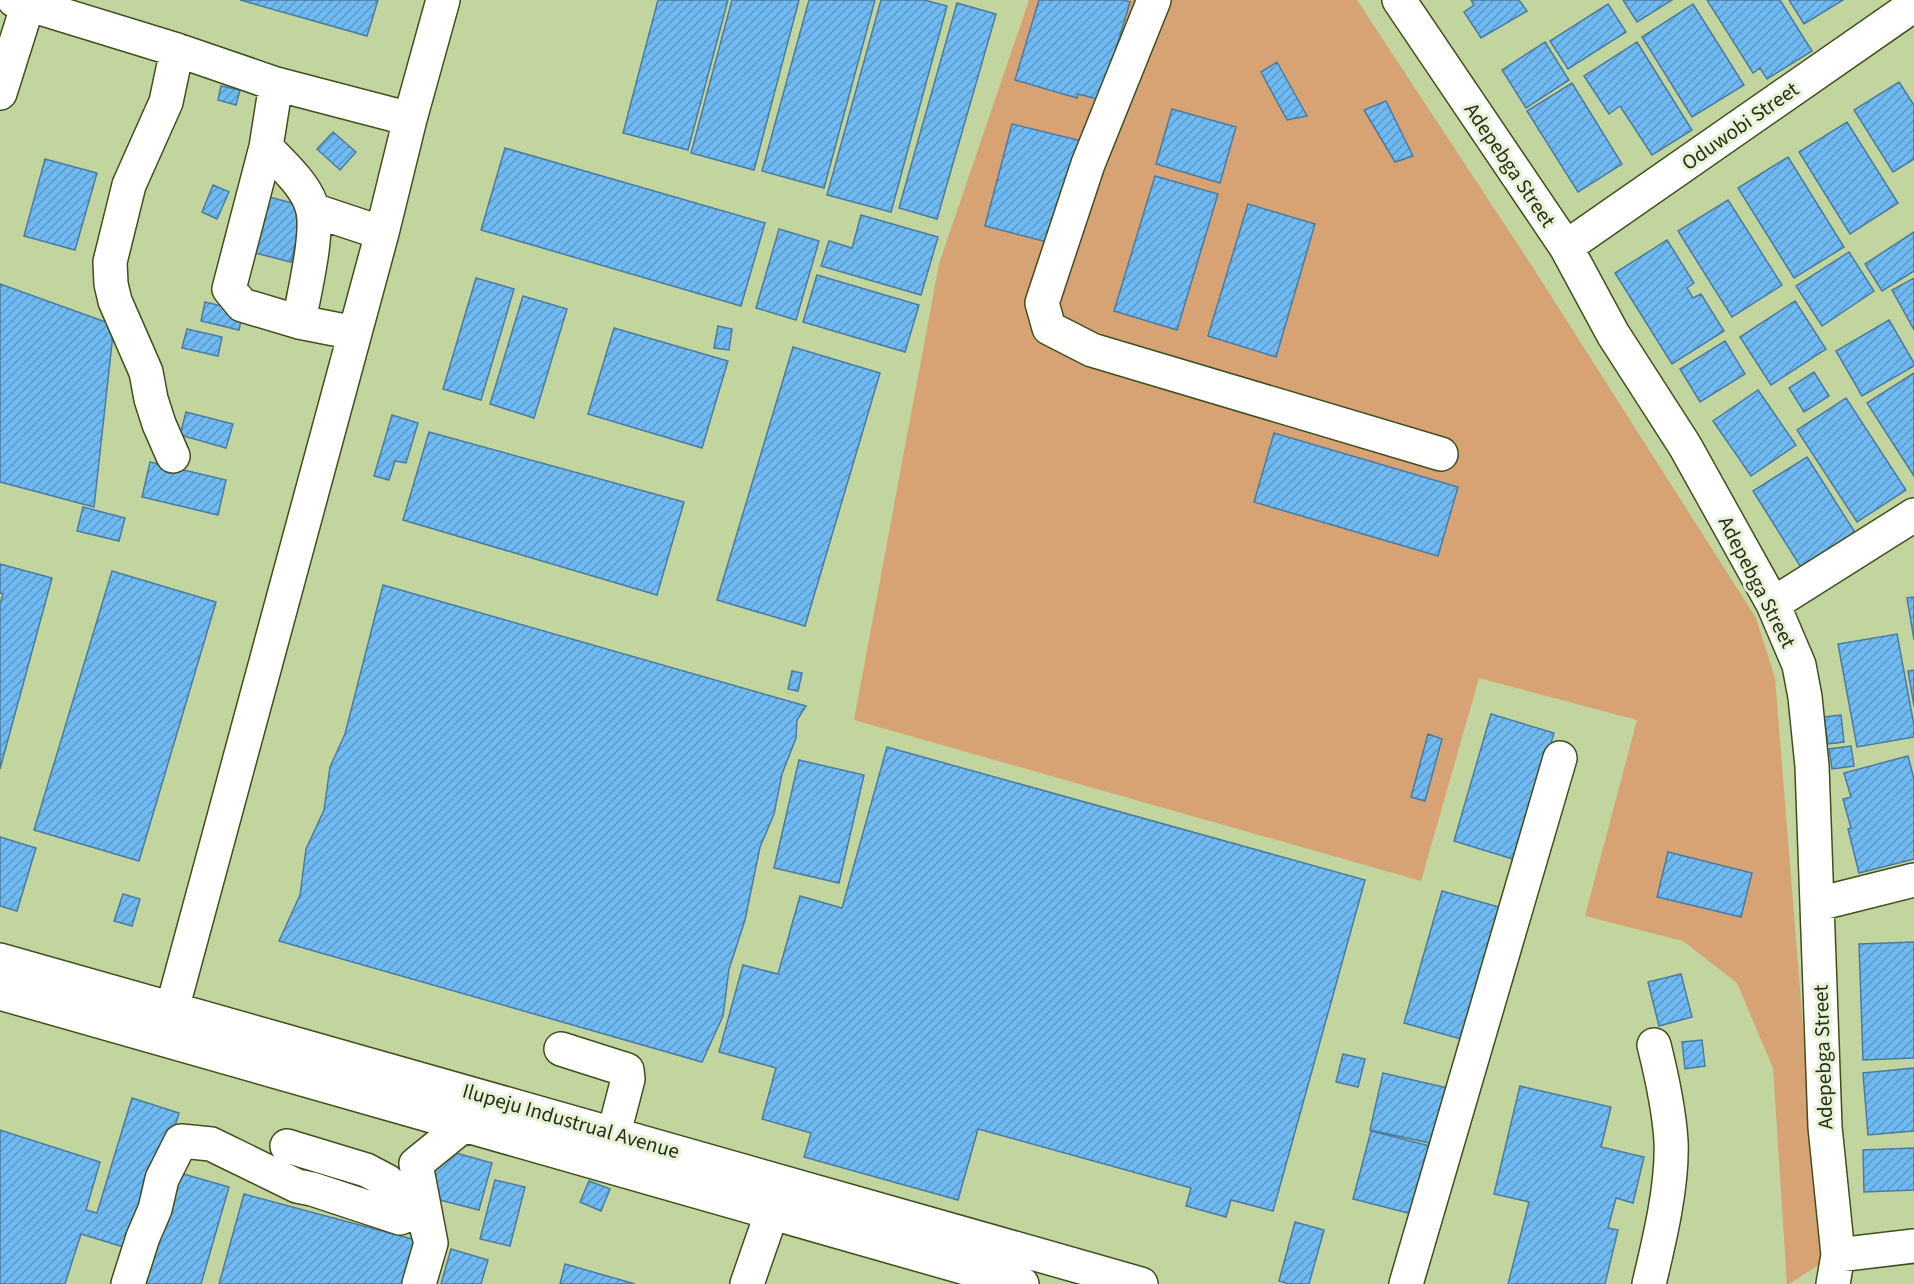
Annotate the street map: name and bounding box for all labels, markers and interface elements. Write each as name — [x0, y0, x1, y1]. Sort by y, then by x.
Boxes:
street label: Oduwobi Street — [1675, 74, 1805, 178]
street label: Adepebga Street — [1457, 97, 1563, 233]
street label: Adepebga Street — [1711, 511, 1803, 653]
street label: Adepebga Street — [1805, 984, 1841, 1130]
street label: Ilupeju Industrual Avenue — [459, 1076, 683, 1166]

